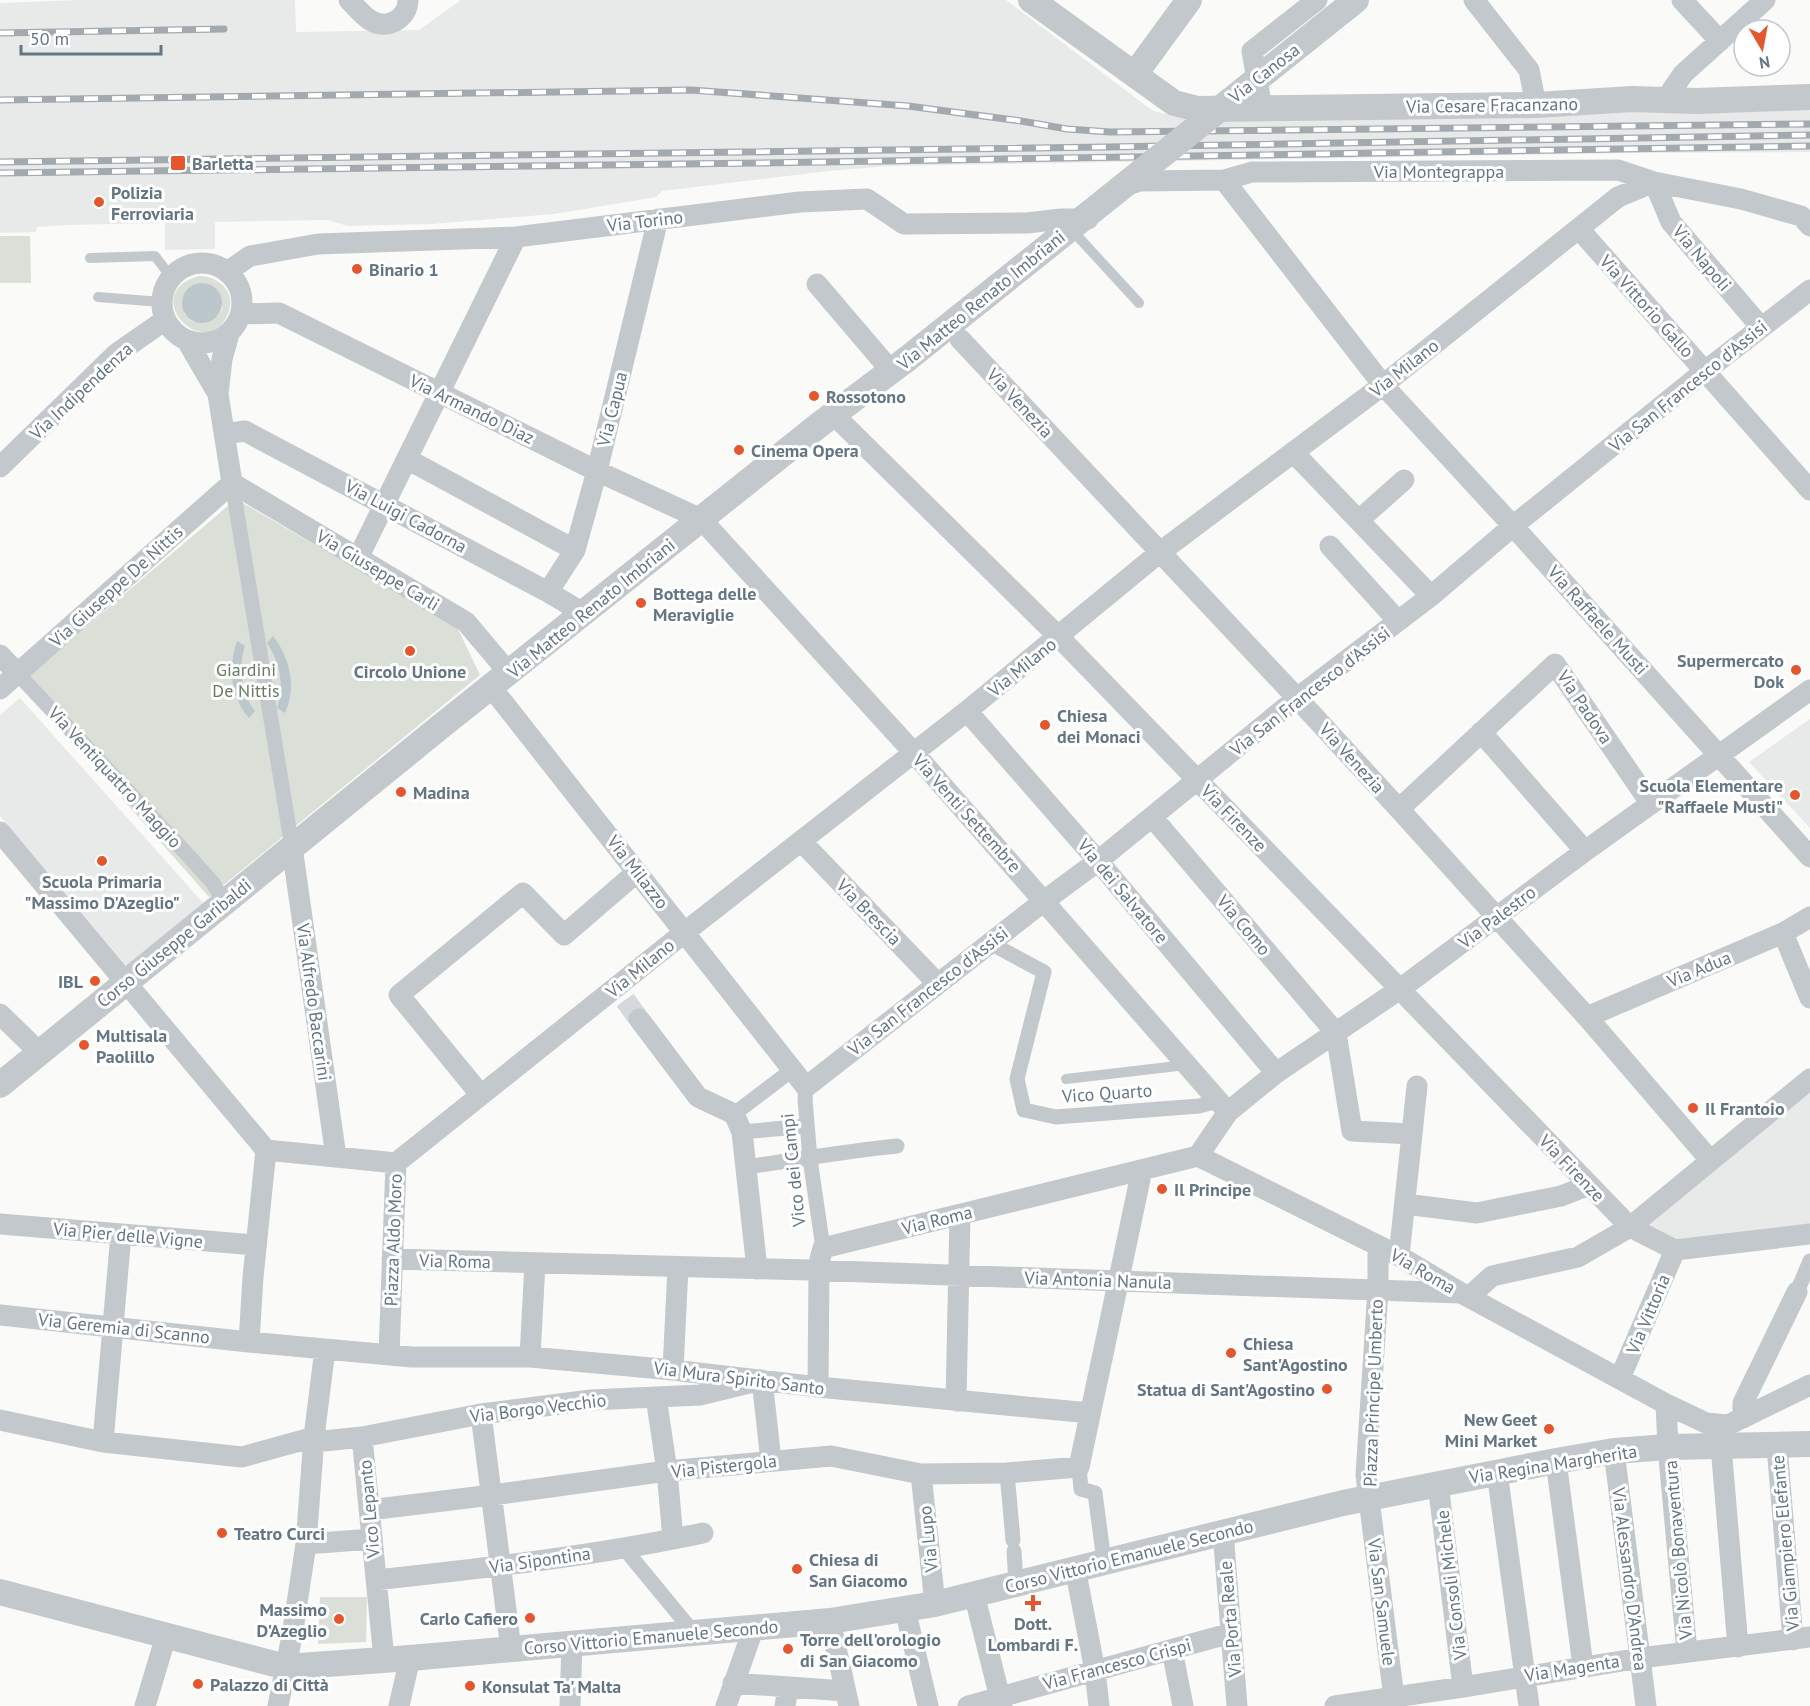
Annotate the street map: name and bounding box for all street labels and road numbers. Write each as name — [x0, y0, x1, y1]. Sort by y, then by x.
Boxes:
street label: Via Canosa — [1223, 38, 1304, 108]
street label: Via Cesare Fracanzano — [1405, 92, 1578, 118]
street label: Via Montegrappa — [1373, 160, 1504, 183]
street label: Via Torino — [605, 205, 684, 237]
street label: Via Napoli — [1667, 219, 1736, 296]
street label: Via Matteo Renato Imbriani — [892, 225, 1070, 376]
street label: Via Vittorio Gallo — [1594, 249, 1699, 362]
street label: Via San Francesco d'Assisi — [1603, 315, 1772, 458]
street label: Via Milano — [1364, 334, 1443, 403]
street label: Via Indipendenza — [24, 337, 137, 445]
street label: Via Venezia — [981, 363, 1058, 443]
street label: Via Armando Diaz — [405, 368, 538, 449]
street label: Via Capua — [591, 369, 632, 450]
street label: Via Luigi Cadorna — [340, 474, 471, 558]
street label: Via Giuseppe De Nittis — [44, 520, 188, 653]
street label: Via Giuseppe Carli — [311, 524, 444, 616]
street label: Via Matteo Renato Imbriani — [502, 533, 680, 684]
street label: Via Raffaele Musti — [1542, 560, 1653, 680]
street label: Via San Francesco d'Assisi — [1225, 621, 1395, 761]
street label: Via Milano — [982, 632, 1061, 702]
street label: Via Padova — [1551, 665, 1618, 748]
street label: Via Ventiquattro Maggio — [43, 701, 187, 853]
street label: Via Venezia — [1314, 717, 1390, 798]
street label: Via Venti Settembre — [907, 748, 1026, 877]
street label: Via Firenze — [1196, 779, 1272, 857]
street label: Via Milazzo — [601, 830, 674, 914]
street label: Via dei Salvatore — [1072, 833, 1173, 948]
street label: Via Brescia — [831, 873, 906, 950]
street label: Corso Giuseppe Garibaldi — [92, 874, 256, 1012]
street label: Via Palestro — [1453, 880, 1540, 954]
street label: Via Como — [1211, 889, 1276, 960]
street label: Via Alfredo Baccarini — [291, 921, 336, 1082]
street label: Via San Francesco d'Assisi — [843, 921, 1013, 1061]
street label: Via Milano — [600, 933, 679, 1003]
street label: Via Adua — [1663, 945, 1734, 993]
street label: Vico Quarto — [1060, 1078, 1153, 1108]
street label: Vico dei Campi — [776, 1112, 810, 1229]
street label: Via Firenze — [1534, 1129, 1610, 1207]
street label: Piazza Aldo Moro — [379, 1173, 407, 1307]
street label: Via Roma — [898, 1200, 975, 1240]
street label: Via Pier delle Vigne — [51, 1217, 204, 1253]
street label: Via Roma — [1385, 1243, 1460, 1299]
street label: Via Roma — [418, 1249, 491, 1273]
street label: Via Antonia Nanula — [1023, 1266, 1172, 1294]
street label: Via Vittoria — [1620, 1270, 1675, 1358]
street label: Piazza Principe Umberto — [1358, 1299, 1388, 1487]
street label: Via Geremia di Scanno — [36, 1307, 211, 1348]
street label: Via Mura Spirito Santo — [651, 1356, 826, 1400]
street label: Via Borgo Vecchio — [468, 1388, 607, 1428]
street label: Via Regina Margherita — [1466, 1439, 1639, 1489]
street label: Via Pistergola — [669, 1449, 778, 1483]
street label: Via Giampiero Elefante — [1766, 1454, 1804, 1633]
street label: Vico Lepanto — [353, 1459, 385, 1560]
street label: Via Nicolò Bonaventura — [1659, 1459, 1697, 1642]
street label: Via Alessandro D'Andrea — [1607, 1485, 1653, 1672]
street label: Via Lupo — [913, 1505, 943, 1574]
street label: Via Consoli Michele — [1430, 1509, 1472, 1662]
street label: Corso Vittorio Emanuele Secondo — [1002, 1514, 1256, 1598]
street label: Via San Samuele — [1363, 1536, 1401, 1667]
street label: Via Sipontina — [487, 1542, 592, 1579]
street label: Via Porta Reale — [1213, 1560, 1247, 1679]
street label: Corso Vittorio Emanuele Secondo — [523, 1614, 779, 1660]
street label: Via Francesco Crispi — [1039, 1633, 1194, 1695]
street label: Via Magenta — [1522, 1649, 1621, 1687]

